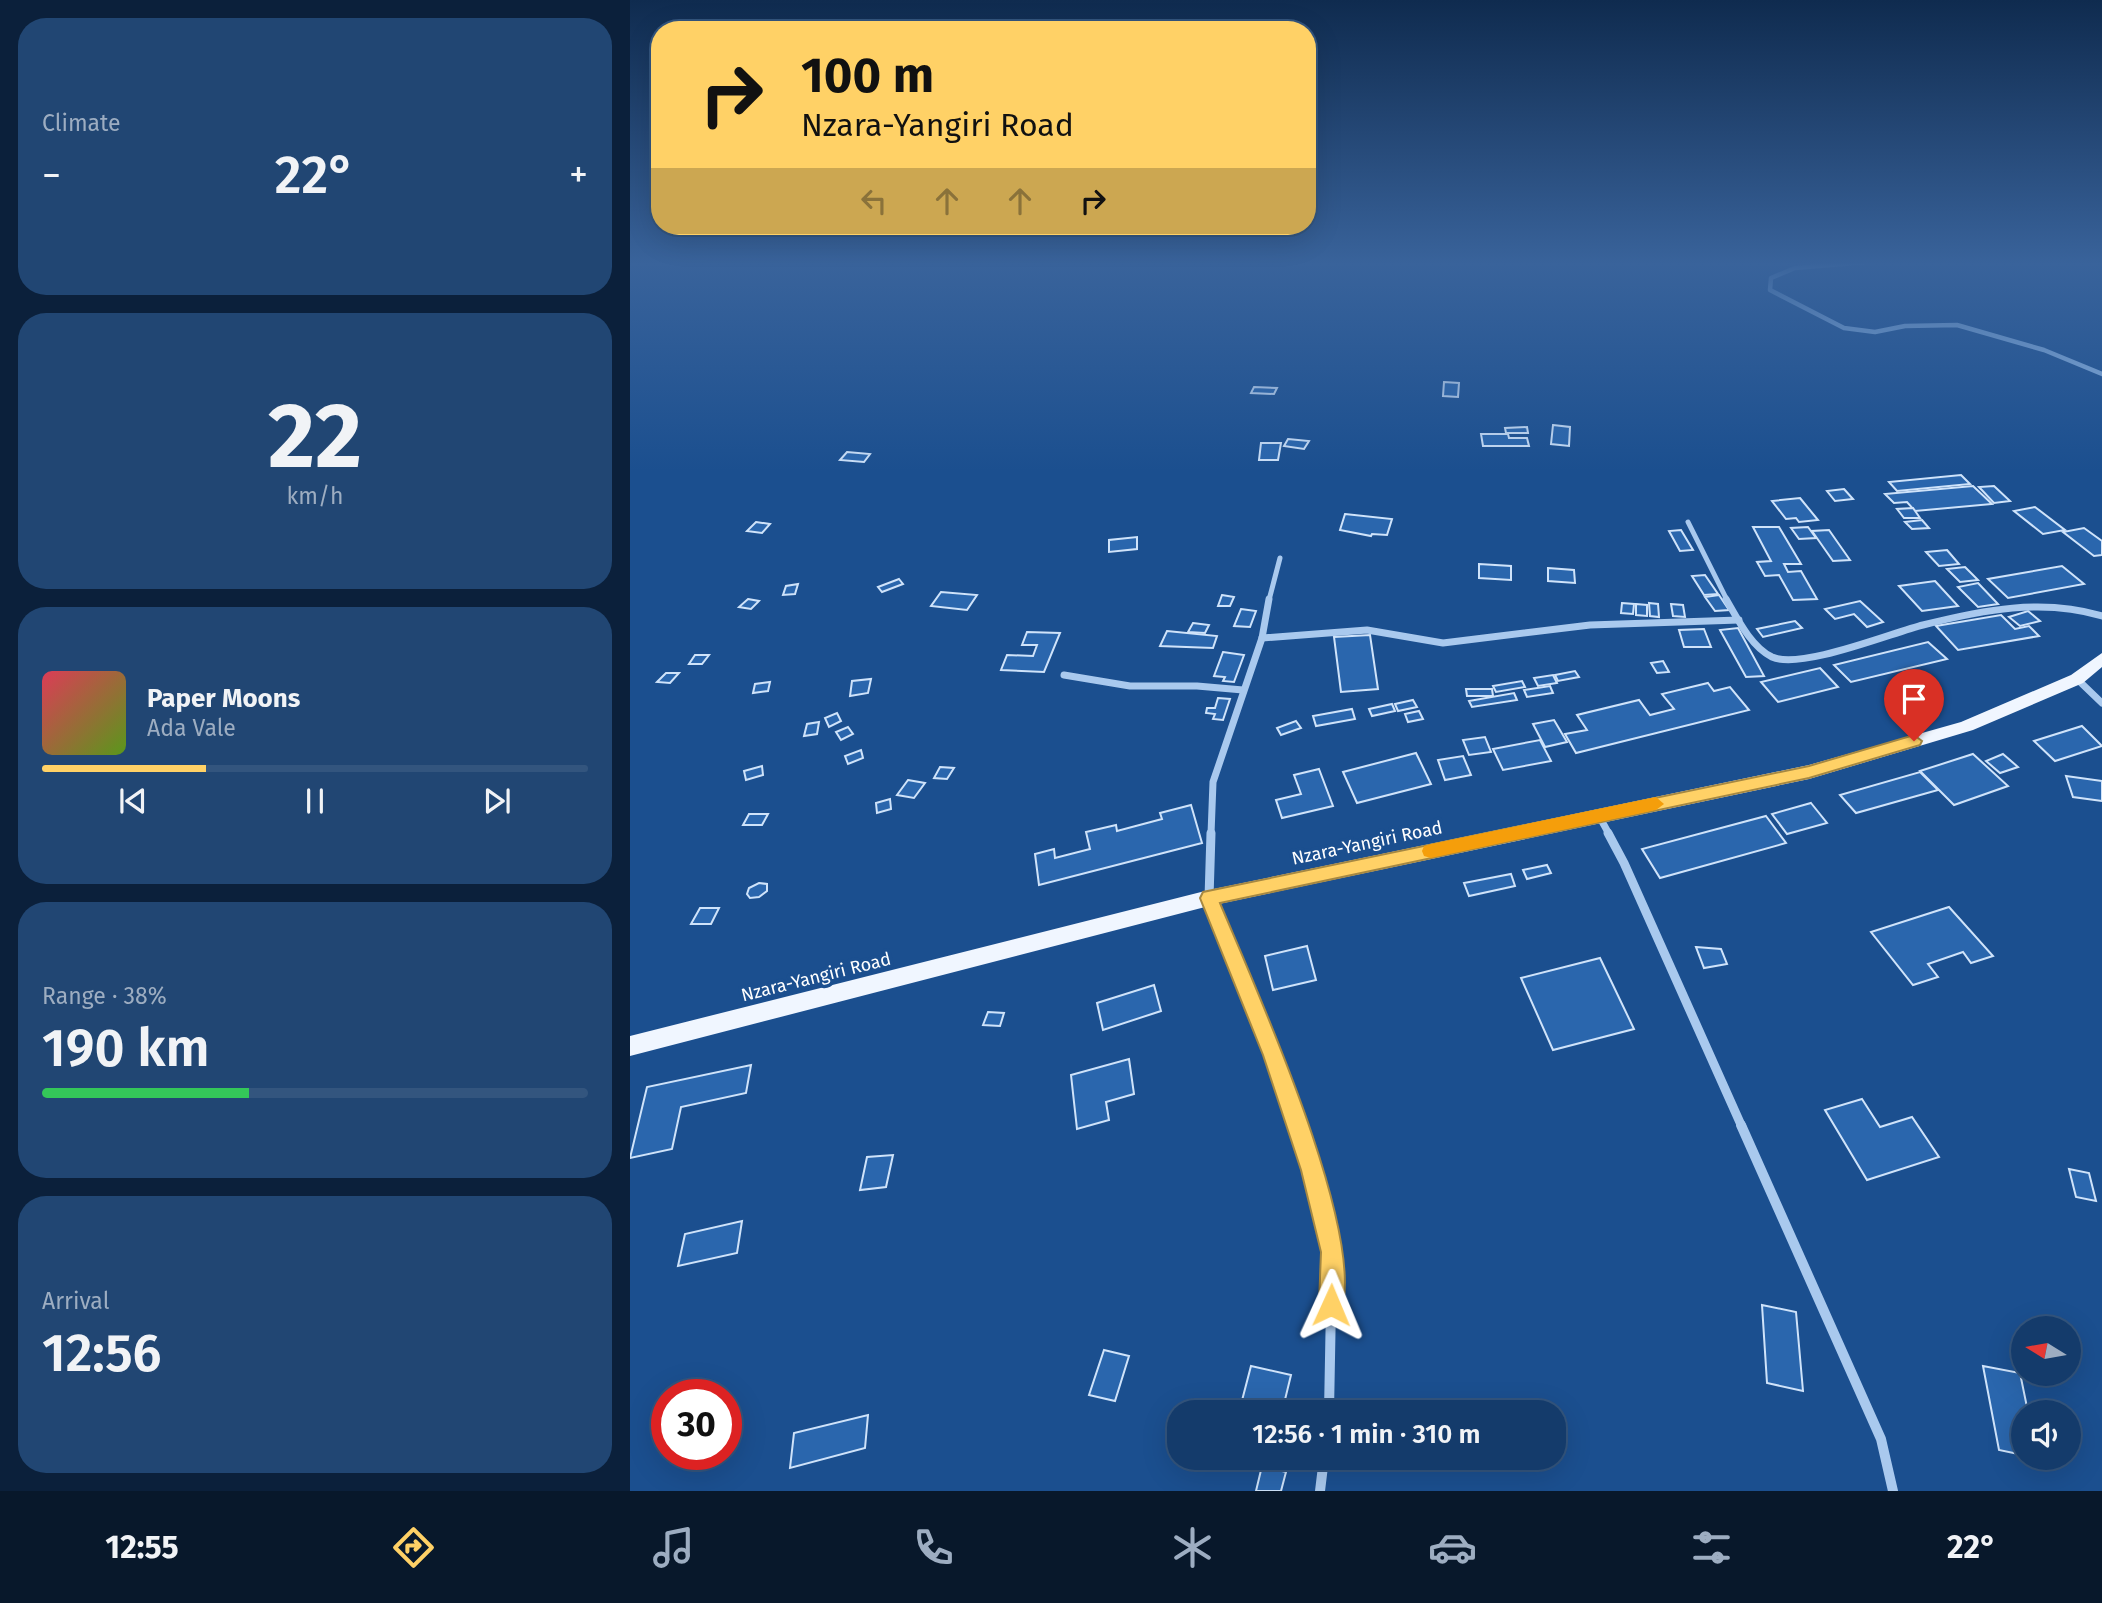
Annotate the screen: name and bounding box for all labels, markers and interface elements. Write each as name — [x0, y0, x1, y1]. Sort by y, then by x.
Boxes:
text: 100 m — [801, 46, 934, 105]
icon: right — [686, 49, 777, 140]
text: Nzara-Yangiri Road — [801, 106, 1074, 144]
text: Climate — [42, 109, 121, 137]
text: 22° — [275, 144, 355, 207]
text: − — [42, 152, 61, 198]
text: + — [569, 152, 588, 198]
icon: left — [855, 182, 893, 220]
icon: ahead — [928, 182, 966, 220]
icon: ahead — [1001, 182, 1039, 220]
icon: right — [1074, 182, 1112, 220]
text: 22 — [268, 382, 362, 491]
text: km/h — [287, 482, 343, 510]
pin — [1884, 669, 1944, 741]
icon: arrive — [1895, 680, 1933, 718]
text: Paper Moons — [147, 683, 300, 714]
text: Ada Vale — [147, 714, 236, 742]
icon: previous — [114, 782, 152, 820]
icon: pause — [296, 782, 334, 820]
icon: next — [478, 782, 516, 820]
street label: Nzara-Yangiri Road — [1290, 816, 1444, 870]
street label: Nzara-Yangiri Road — [739, 948, 893, 1006]
text: Range · 38% — [42, 982, 167, 1010]
text: 190 km — [42, 1017, 210, 1080]
position arrow — [1294, 1268, 1368, 1342]
text: Arrival — [42, 1287, 109, 1315]
north arrow — [2011, 1316, 2081, 1386]
map controls — [2011, 1316, 2081, 1470]
text: 12:56 — [42, 1322, 162, 1385]
speed limit sign: 30 — [651, 1379, 742, 1470]
button: sound — [2011, 1400, 2081, 1470]
text: 12:56 · 1 min · 310 m — [1252, 1419, 1481, 1450]
icon: directions — [389, 1523, 438, 1572]
icon: music — [649, 1523, 698, 1572]
icon: phone — [909, 1523, 958, 1572]
icon: climate — [1168, 1523, 1217, 1572]
icon: car — [1428, 1523, 1477, 1572]
icon: filters — [1687, 1523, 1736, 1572]
text: 12:55 — [105, 1528, 179, 1566]
text: 22° — [1947, 1528, 1997, 1566]

